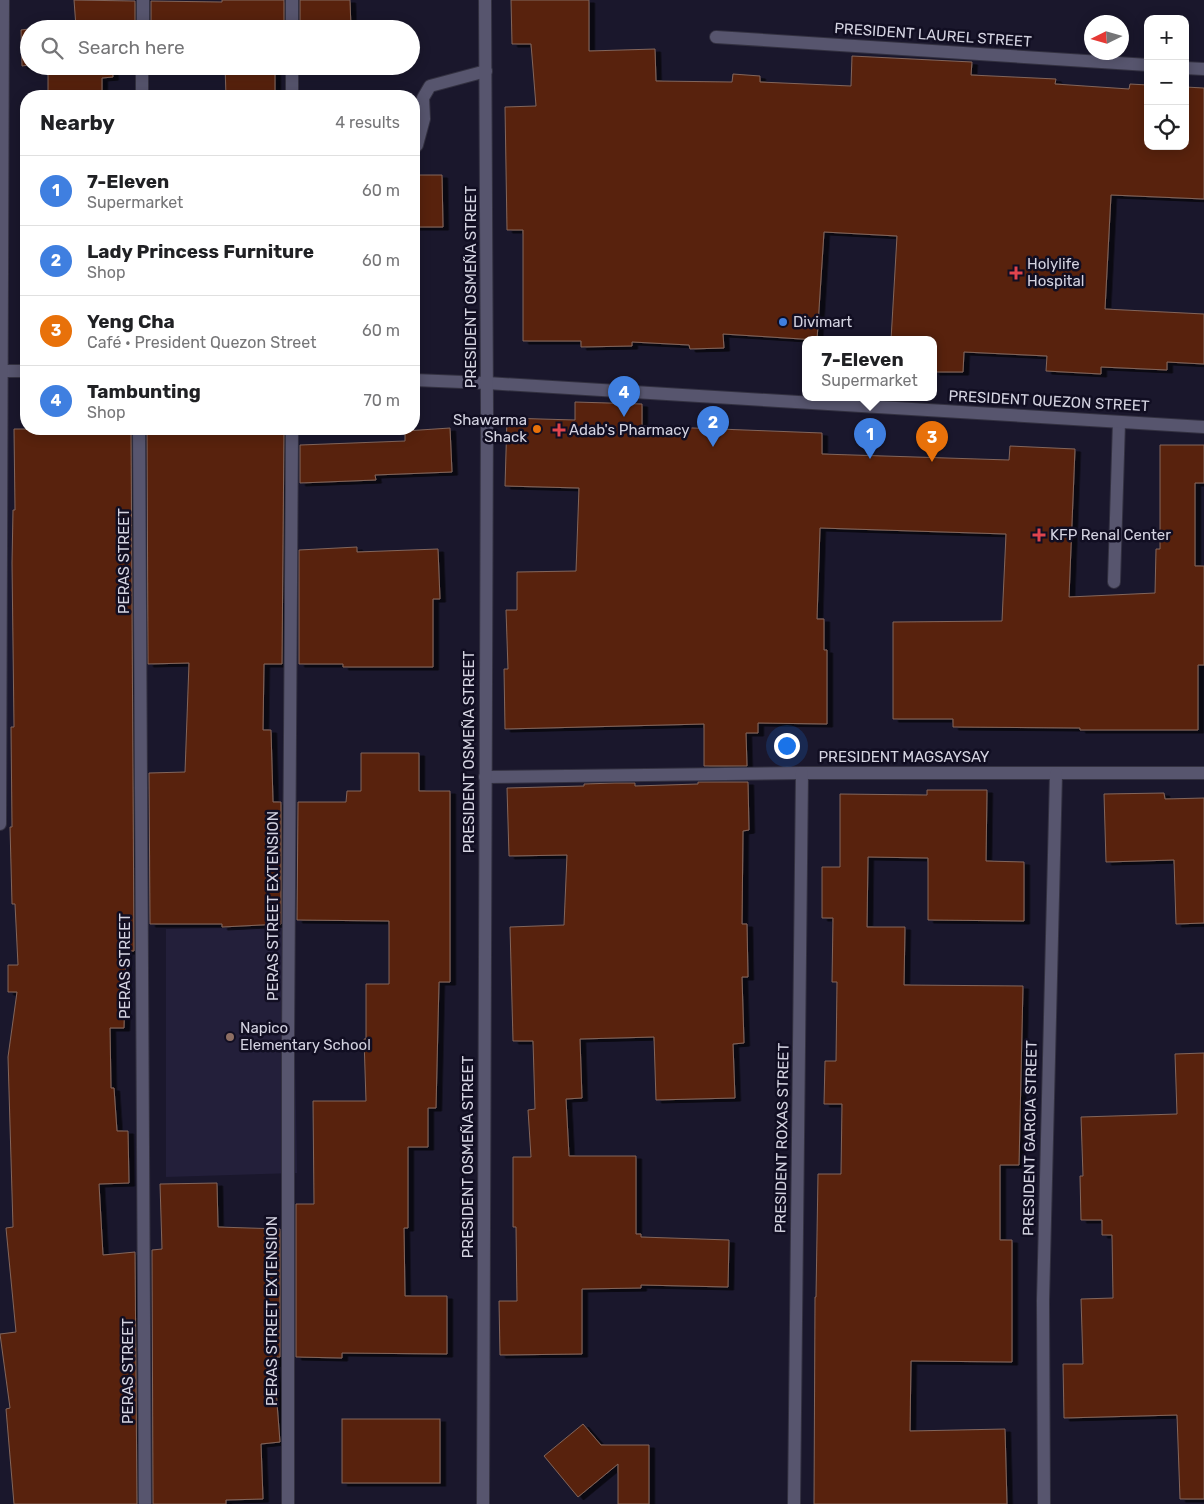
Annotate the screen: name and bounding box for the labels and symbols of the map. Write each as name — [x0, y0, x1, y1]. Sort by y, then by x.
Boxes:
north arrow — [1084, 15, 1129, 60]
street label: PRESIDENT LAUREL STREET — [834, 19, 1033, 51]
street label: PRESIDENT OSMEÑA STREET — [462, 185, 480, 388]
place label: Holylife Hospital — [1027, 255, 1084, 290]
marker: Holylife Hospital — [1009, 266, 1023, 280]
place label: Divimart — [793, 313, 852, 331]
marker: Divimart — [777, 316, 789, 328]
pin: 4 — [608, 376, 640, 417]
street label: PRESIDENT QUEZON STREET — [948, 387, 1150, 415]
pin: 2 — [697, 406, 729, 447]
place label: Shawarma Shack — [453, 411, 527, 446]
pin: 1 — [854, 418, 886, 459]
place label: Adab's Pharmacy — [569, 421, 690, 439]
pin: 3 — [916, 421, 948, 462]
marker: Shawarma Shack — [531, 423, 543, 435]
marker: Adab's Pharmacy — [553, 424, 565, 436]
street label: PERAS STREET — [115, 508, 133, 614]
place label: KFP Renal Center — [1050, 526, 1171, 544]
marker: KFP Renal Center — [1032, 528, 1046, 542]
street label: PRESIDENT OSMEÑA STREET — [460, 650, 478, 853]
your location — [774, 733, 800, 759]
street label: PRESIDENT MAGSAYSAY — [818, 748, 990, 766]
street label: PERAS STREET EXTENSION — [264, 811, 282, 1001]
street label: PERAS STREET — [116, 913, 134, 1019]
place label: Napico Elementary School — [240, 1019, 371, 1054]
marker: Napico Elementary School — [224, 1031, 236, 1043]
street label: PRESIDENT GARCIA STREET — [1019, 1040, 1041, 1236]
street label: PRESIDENT ROXAS STREET — [771, 1042, 793, 1233]
street label: PRESIDENT OSMEÑA STREET — [459, 1055, 477, 1258]
street label: PERAS STREET EXTENSION — [263, 1216, 281, 1406]
street label: PERAS STREET — [119, 1318, 137, 1424]

